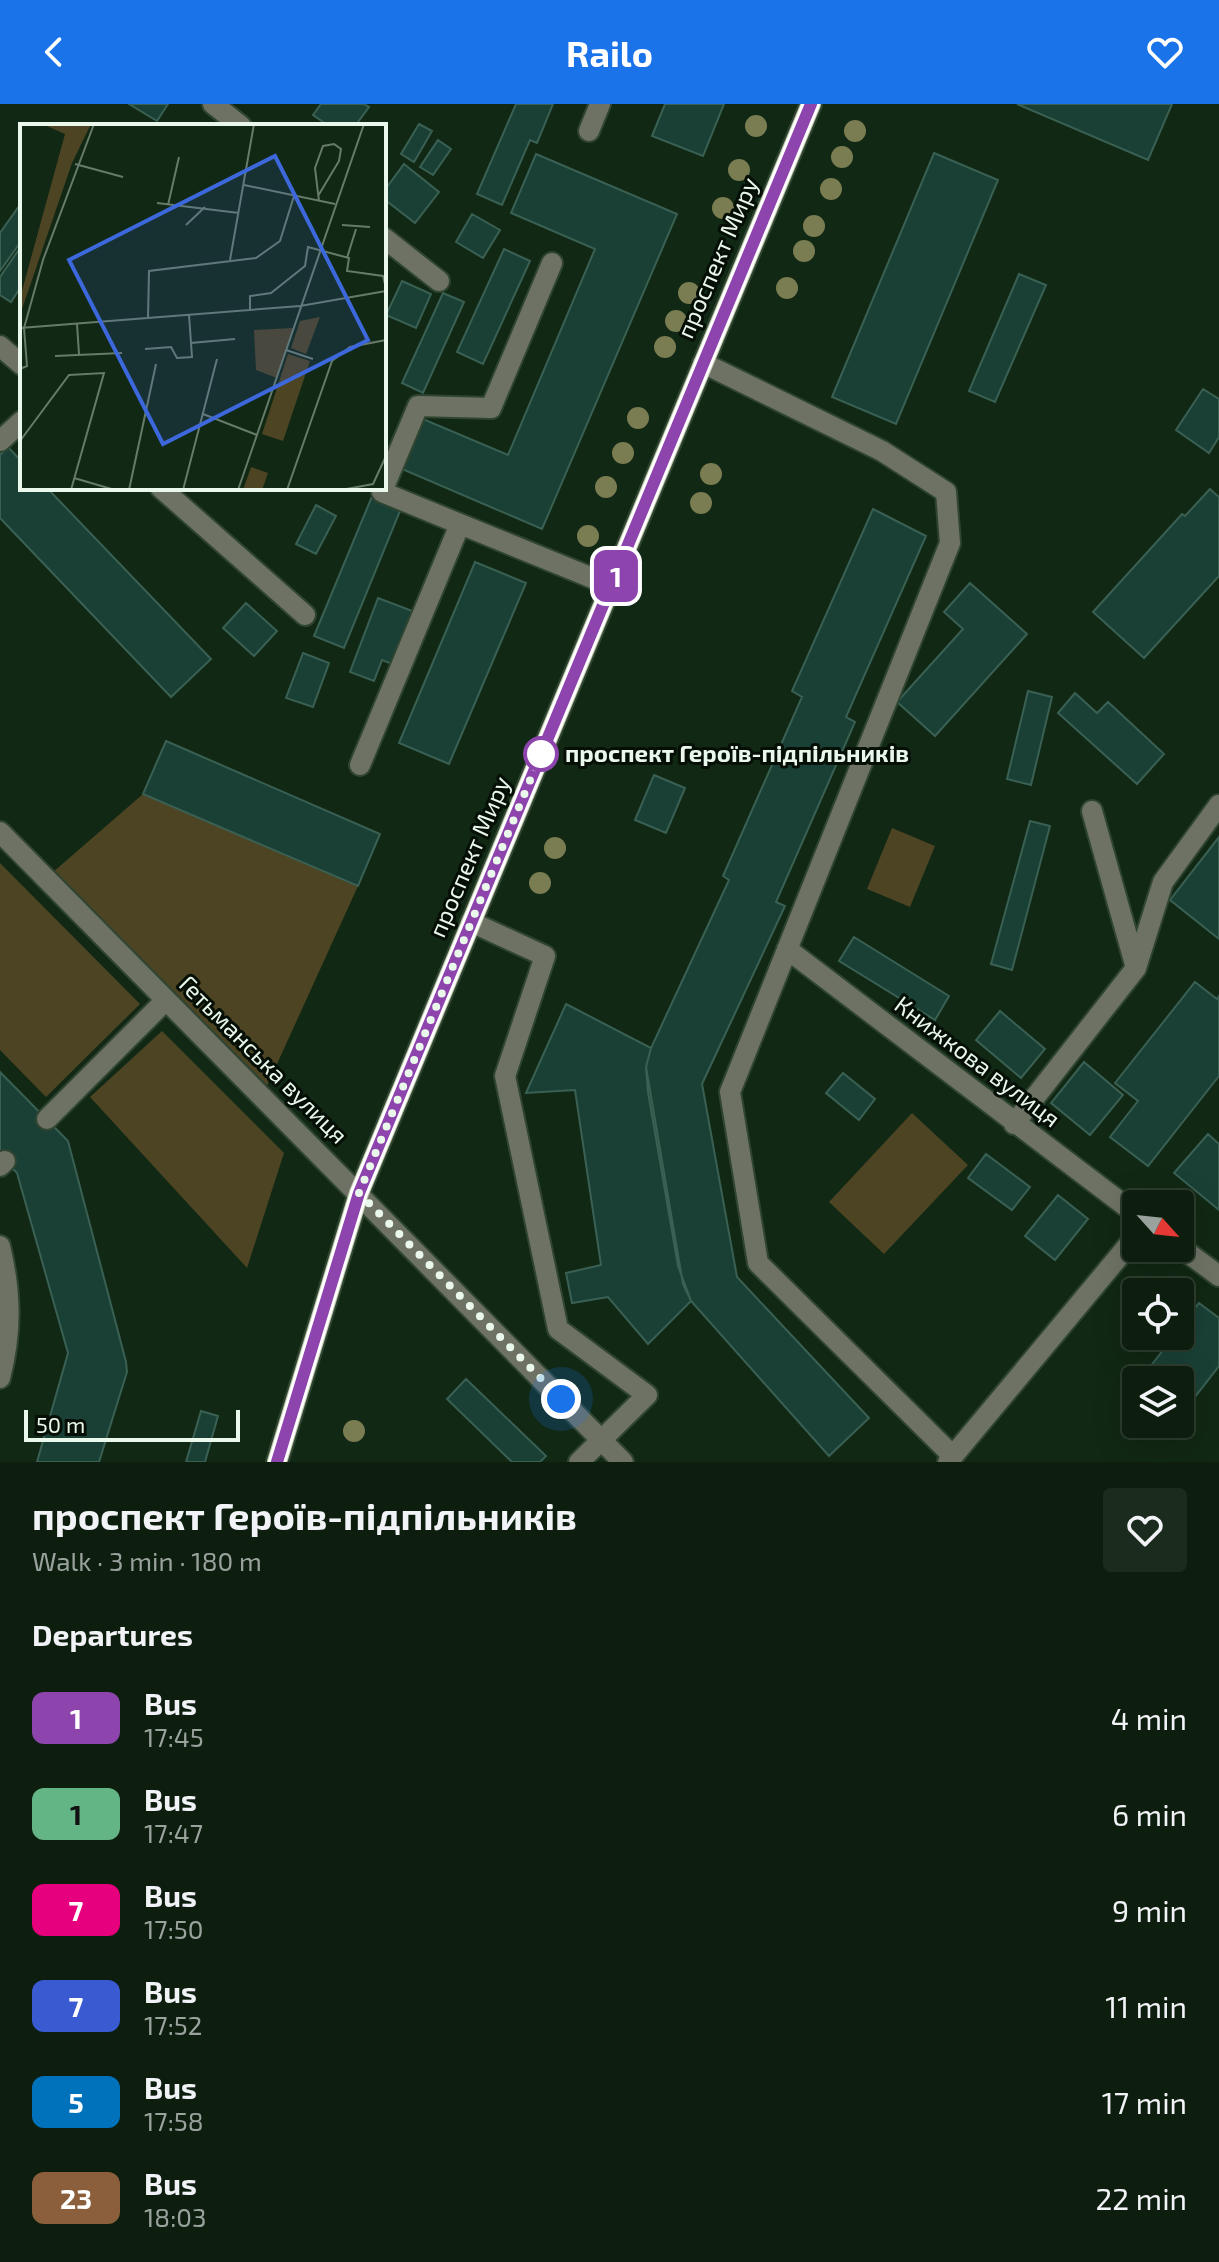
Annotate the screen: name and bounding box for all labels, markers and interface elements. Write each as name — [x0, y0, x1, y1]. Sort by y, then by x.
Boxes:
icon: back — [32, 30, 76, 74]
icon: heart — [1143, 30, 1187, 74]
text: Railo — [566, 31, 653, 74]
inset map — [20, 124, 386, 490]
street label: проспект Миру — [670, 172, 765, 343]
line badge: 1 — [590, 550, 642, 602]
text: 1 — [610, 559, 622, 593]
marker: проспект Героїв-підпільників — [524, 737, 558, 771]
place label: проспект Героїв-підпільників — [565, 738, 909, 767]
street label: проспект Миру — [422, 771, 517, 942]
street label: Гетьманська вулиця — [173, 969, 354, 1150]
street label: Книжкова вулиця — [889, 989, 1066, 1133]
north arrow — [1122, 1190, 1194, 1262]
map controls — [1122, 1190, 1194, 1438]
button: locate — [1122, 1278, 1194, 1350]
button: layers — [1122, 1366, 1194, 1438]
your location — [541, 1379, 581, 1419]
scale bar — [24, 1406, 240, 1442]
text: 50 m — [36, 1411, 85, 1437]
button: heart — [1103, 1488, 1187, 1572]
text: проспект Героїв-підпільників — [32, 1492, 577, 1538]
text: Walk · 3 min · 180 m — [32, 1545, 262, 1576]
text: Departures — [32, 1616, 193, 1652]
text: Bus — [144, 1685, 197, 1721]
text: 4 min — [1111, 1700, 1187, 1736]
text: 1 — [70, 1701, 82, 1735]
text: 17:45 — [144, 1721, 204, 1752]
text: Bus — [144, 1781, 197, 1817]
text: 6 min — [1112, 1796, 1187, 1832]
text: 1 — [70, 1797, 82, 1831]
text: 17:47 — [144, 1817, 203, 1848]
text: Bus — [144, 1877, 197, 1913]
text: 9 min — [1112, 1892, 1187, 1928]
text: 7 — [69, 1893, 83, 1927]
text: 17:50 — [144, 1913, 203, 1944]
text: Bus — [144, 1973, 197, 2009]
text: 11 min — [1105, 1988, 1187, 2024]
text: 7 — [69, 1989, 83, 2023]
text: 17:52 — [144, 2009, 202, 2040]
text: Bus — [144, 2069, 197, 2105]
text: 17 min — [1102, 2084, 1187, 2120]
text: 5 — [68, 2085, 84, 2119]
text: 17:58 — [144, 2105, 204, 2136]
text: Bus — [144, 2165, 197, 2201]
text: 22 min — [1095, 2180, 1187, 2216]
text: 23 — [60, 2181, 92, 2215]
text: 18:03 — [144, 2201, 206, 2232]

